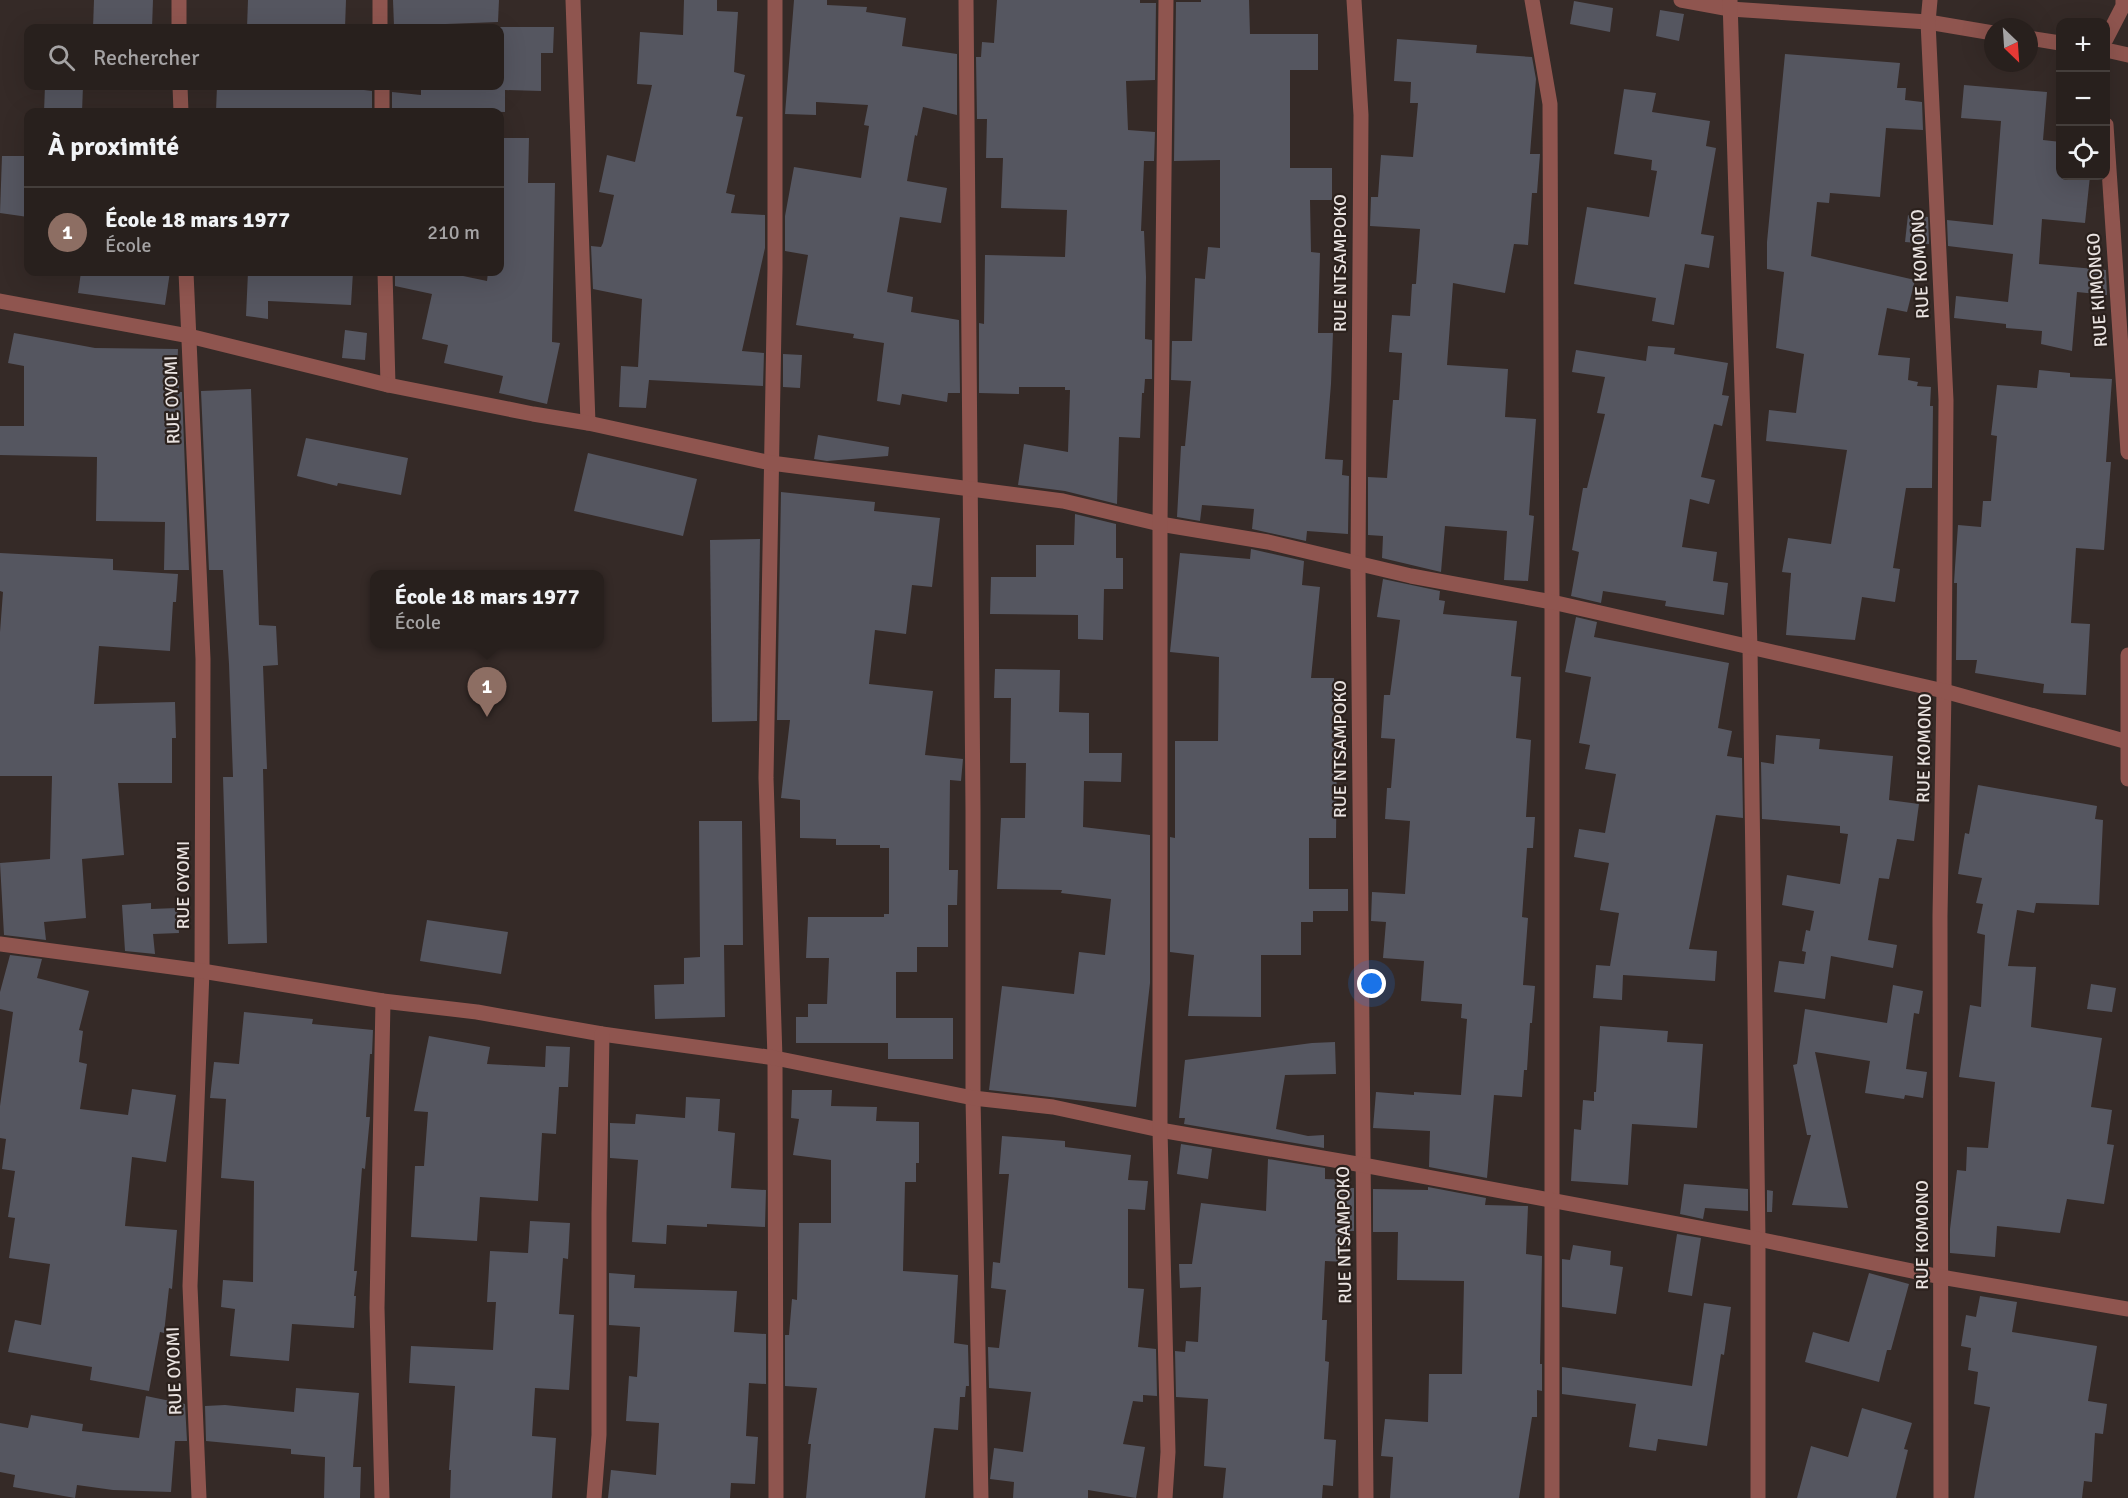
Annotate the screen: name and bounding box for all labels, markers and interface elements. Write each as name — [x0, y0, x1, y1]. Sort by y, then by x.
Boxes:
north arrow — [1984, 18, 2038, 72]
map controls — [2056, 18, 2110, 180]
button: + — [2056, 18, 2110, 72]
search box — [24, 24, 504, 90]
icon: search — [45, 41, 78, 74]
text: Rechercher — [93, 44, 199, 71]
button: − — [2056, 72, 2110, 126]
button: locate — [2056, 126, 2110, 180]
text: À proximité — [48, 131, 179, 163]
street label: RUE NTSAMPOKO — [1329, 194, 1351, 332]
text: École 18 mars 1977 — [105, 206, 290, 233]
street label: RUE KOMONO — [1906, 209, 1934, 319]
text: 1 — [62, 220, 73, 245]
text: 210 m — [427, 220, 480, 245]
street label: RUE KIMONGO — [2082, 232, 2112, 348]
text: École — [105, 233, 152, 258]
street label: RUE OYOMI — [159, 355, 185, 445]
popup — [370, 570, 604, 648]
text: École 18 mars 1977 — [394, 583, 580, 610]
text: École — [394, 610, 441, 635]
pin: 1 — [468, 668, 506, 717]
street label: RUE NTSAMPOKO — [1329, 680, 1351, 818]
street label: RUE KOMONO — [1912, 693, 1936, 803]
street label: RUE OYOMI — [172, 841, 194, 929]
your location — [1357, 969, 1386, 998]
street label: RUE NTSAMPOKO — [1332, 1166, 1356, 1304]
street label: RUE KOMONO — [1911, 1180, 1933, 1290]
street label: RUE OYOMI — [161, 1326, 187, 1416]

